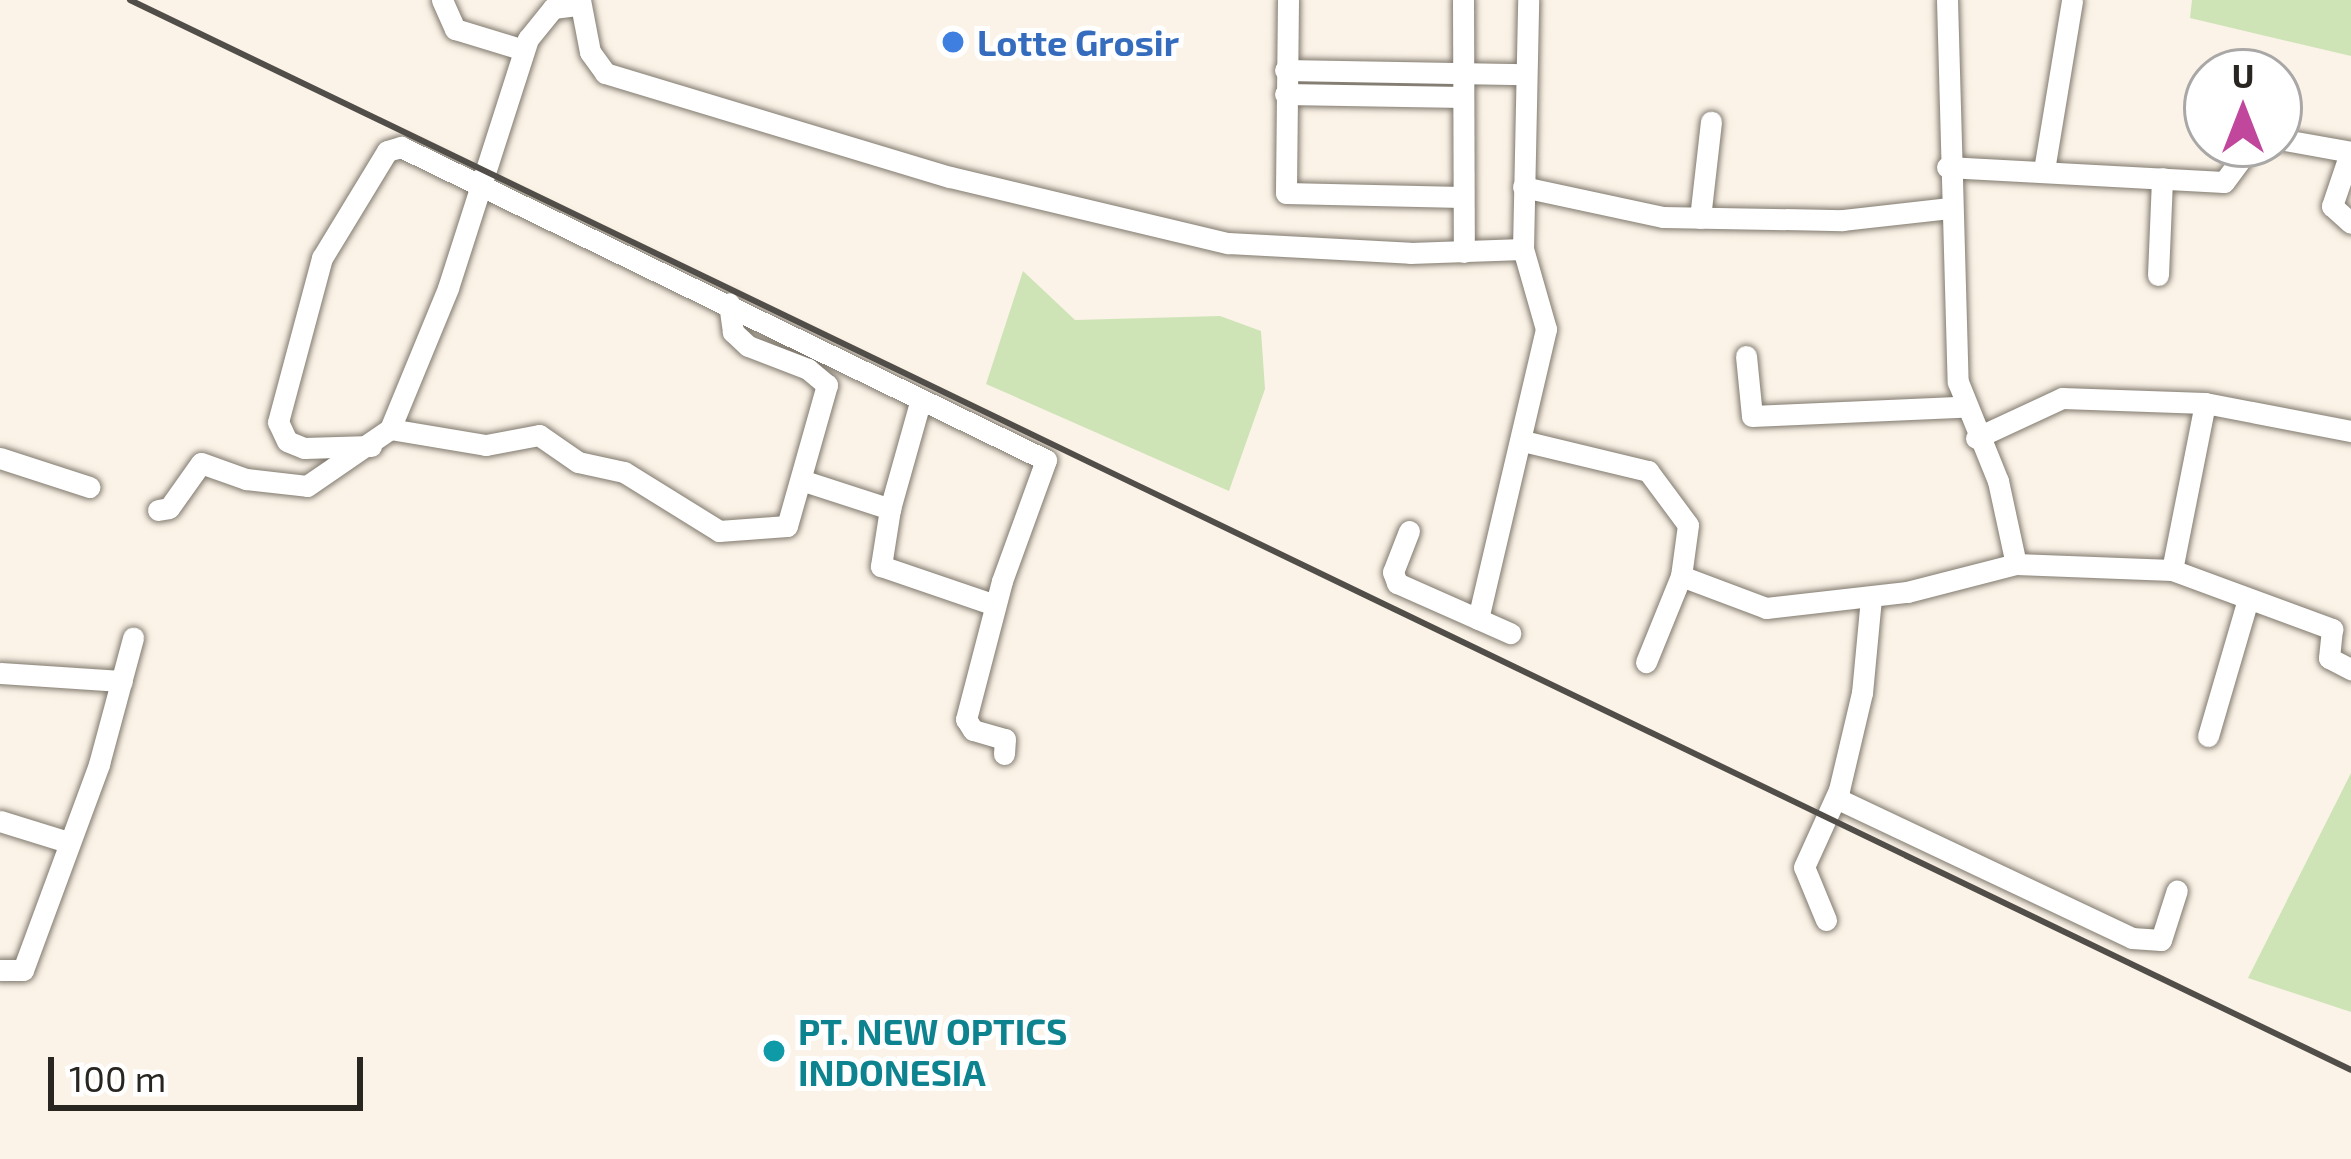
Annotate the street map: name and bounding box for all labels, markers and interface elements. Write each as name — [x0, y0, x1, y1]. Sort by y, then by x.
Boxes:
place label: Lotte Grosir — [977, 20, 1179, 64]
marker: Lotte Grosir — [940, 29, 966, 55]
north arrow — [2183, 48, 2303, 168]
text: U — [2232, 55, 2254, 95]
place label: PT. NEW OPTICS INDONESIA — [798, 1008, 1068, 1093]
scale bar — [54, 1033, 369, 1107]
marker: PT. NEW OPTICS INDONESIA — [761, 1038, 787, 1064]
text: 100 m — [69, 1056, 166, 1099]

